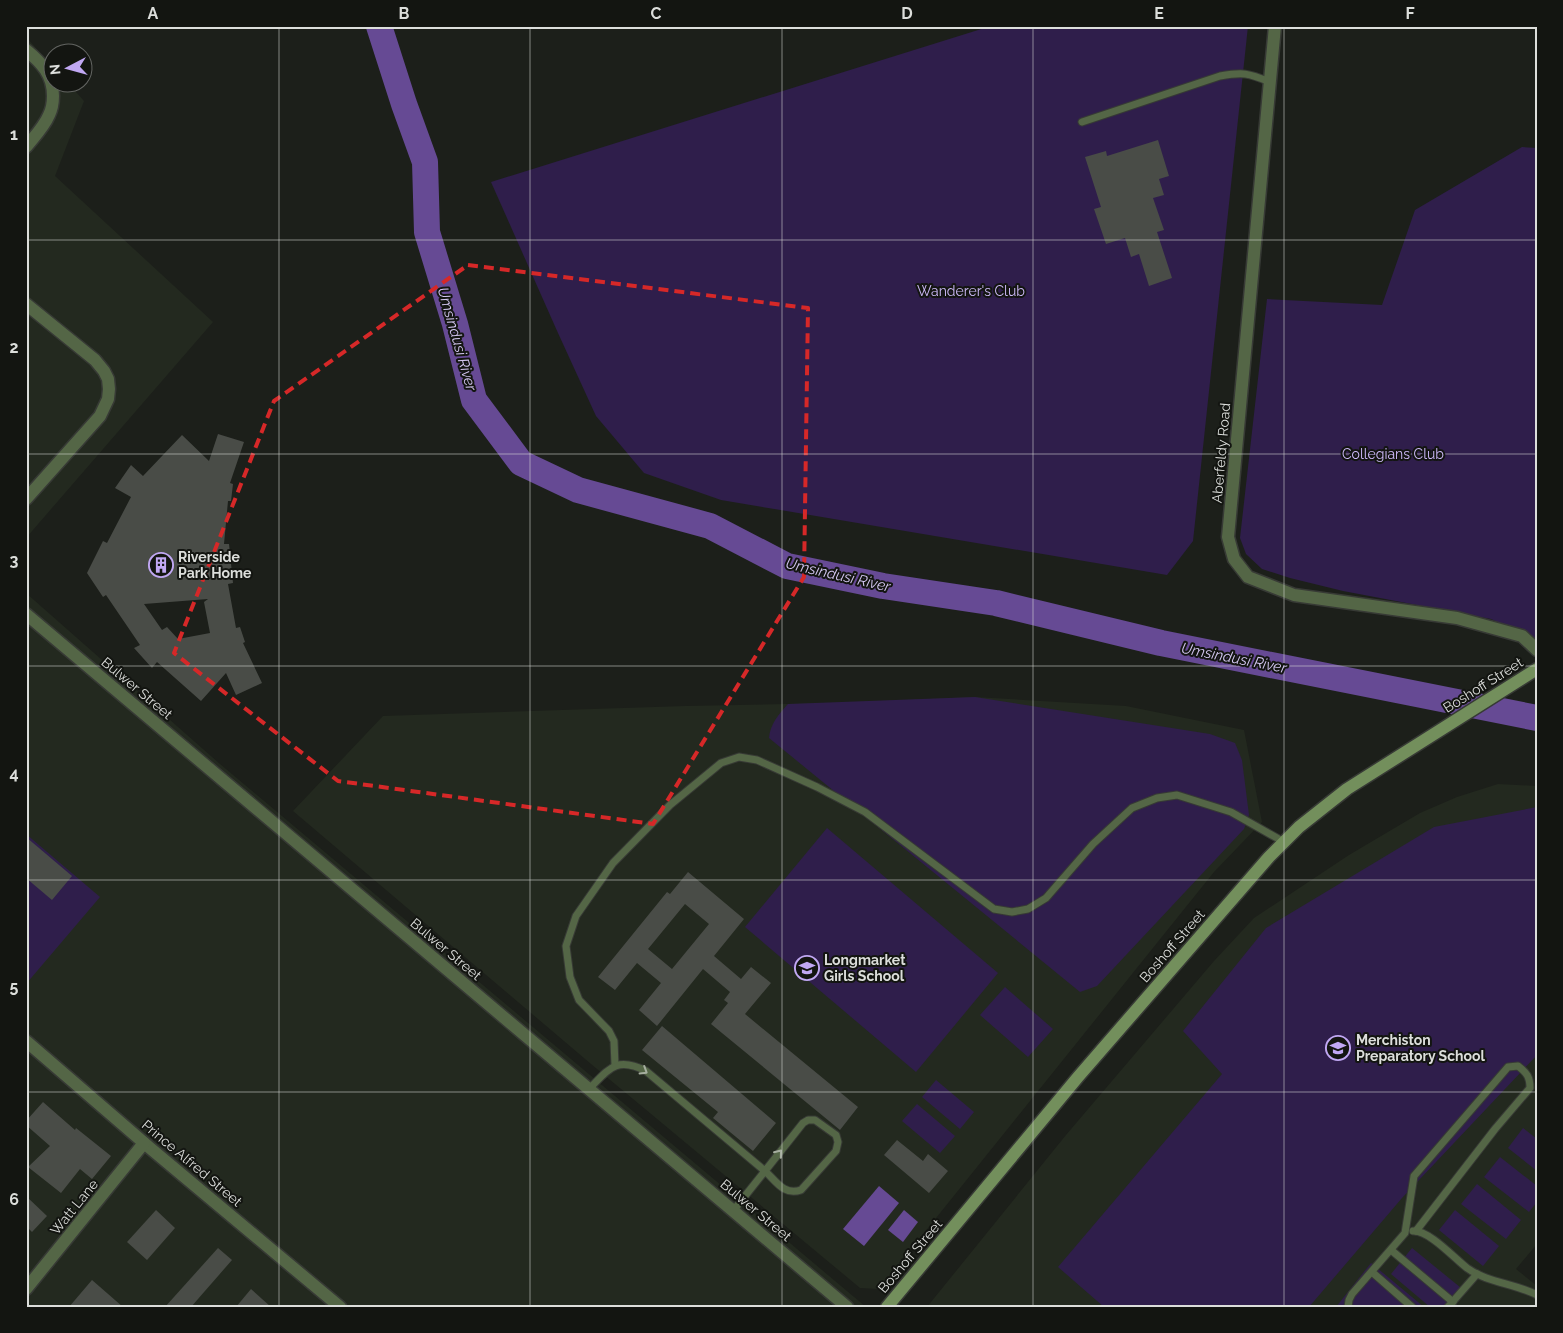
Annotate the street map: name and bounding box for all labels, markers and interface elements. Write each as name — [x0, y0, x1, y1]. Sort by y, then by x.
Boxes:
text: A — [148, 4, 159, 23]
text: B — [399, 4, 410, 23]
text: C — [651, 4, 662, 23]
text: D — [901, 4, 913, 23]
text: E — [1154, 4, 1164, 23]
text: F — [1405, 4, 1415, 23]
north arrow — [42, 42, 92, 92]
text: N — [47, 63, 64, 76]
text: 1 — [10, 125, 18, 144]
park label: Wanderer's Club — [917, 283, 1025, 299]
water label: Umsindusi River — [434, 285, 481, 394]
text: 2 — [9, 338, 19, 357]
street label: Aberfeldy Road — [1209, 402, 1233, 504]
park label: Collegians Club — [1342, 446, 1444, 462]
place label: Riverside Park Home — [178, 549, 252, 581]
text: 3 — [10, 551, 19, 570]
building icon: Riverside Park Home — [148, 552, 174, 578]
water label: Umsindusi River — [784, 554, 893, 596]
water label: Umsindusi River — [1180, 639, 1289, 677]
street label: Bulwer Street — [98, 654, 176, 722]
street label: Boshoff Street — [1440, 654, 1526, 716]
text: 4 — [9, 764, 19, 783]
street label: Boshoff Street — [1136, 906, 1208, 986]
street label: Bulwer Street — [407, 915, 485, 983]
place label: Longmarket Girls School — [824, 952, 906, 984]
school or university icon: Longmarket Girls School — [794, 955, 820, 981]
text: 5 — [10, 977, 19, 996]
place label: Merchiston Preparatory School — [1356, 1032, 1485, 1064]
school or university icon: Merchiston Preparatory School — [1325, 1035, 1351, 1061]
one-way arrow — [639, 1065, 648, 1075]
street label: Prince Alfred Street — [139, 1116, 246, 1210]
one-way arrow — [774, 1149, 783, 1158]
street label: Watt Lane — [47, 1176, 101, 1238]
street label: Bulwer Street — [717, 1176, 795, 1244]
text: 6 — [9, 1190, 19, 1209]
street label: Boshoff Street — [875, 1216, 946, 1296]

